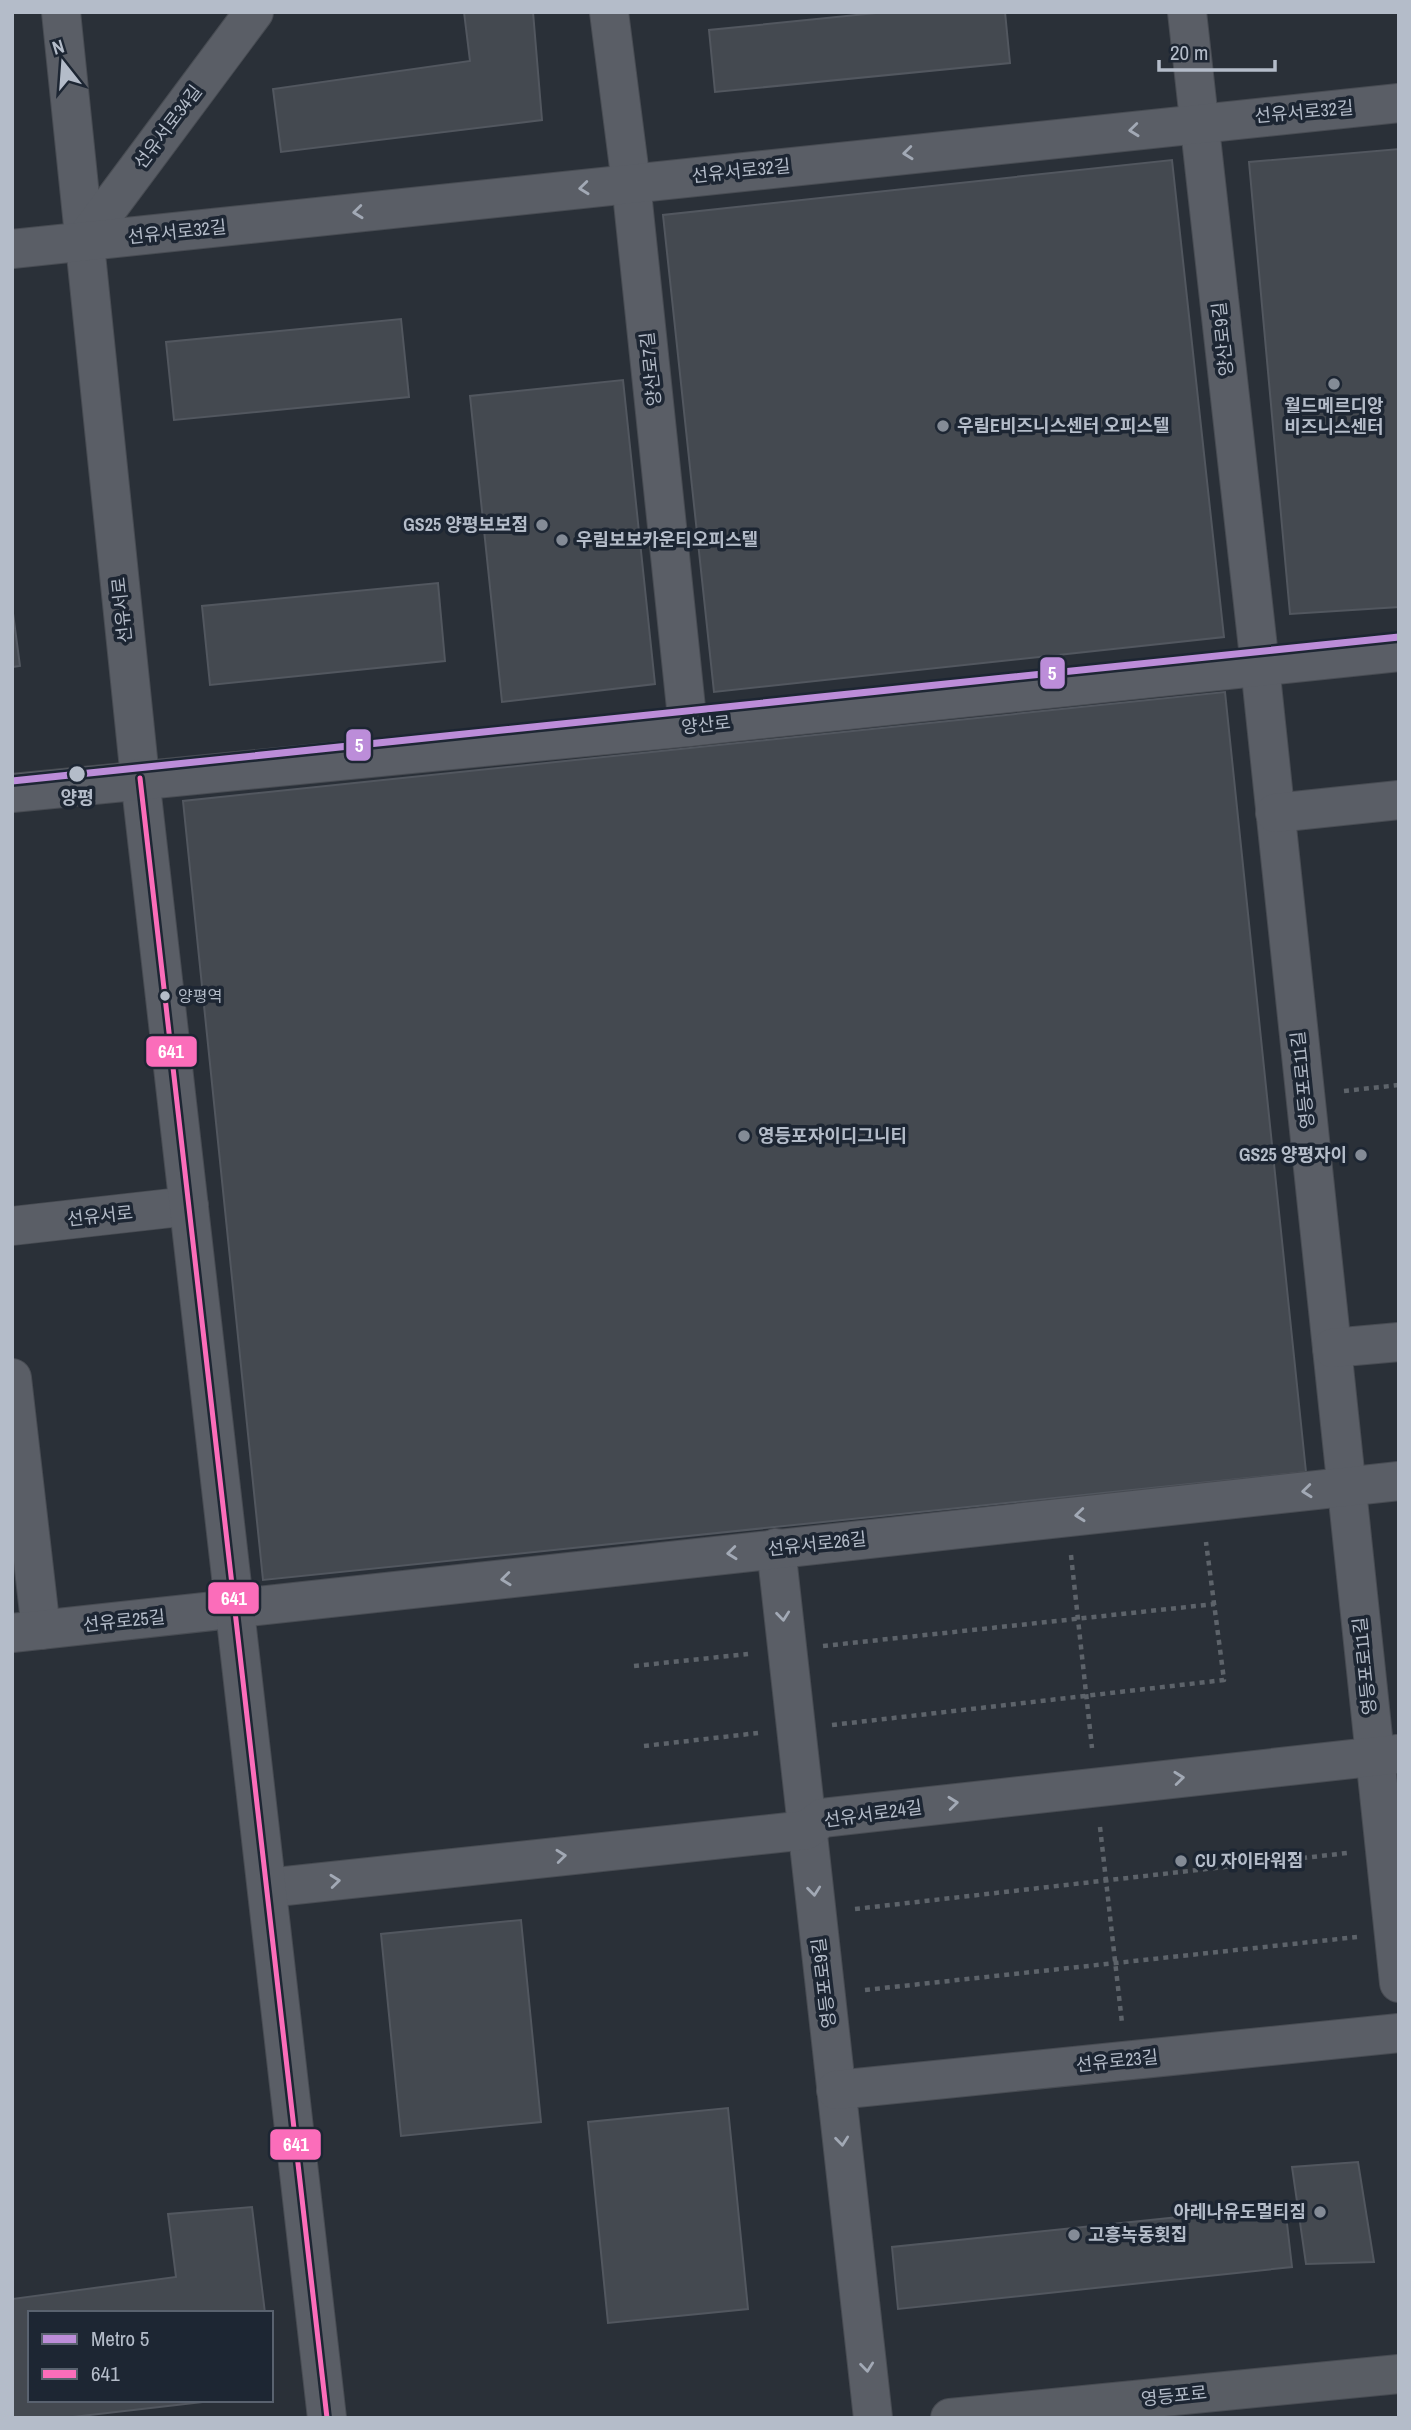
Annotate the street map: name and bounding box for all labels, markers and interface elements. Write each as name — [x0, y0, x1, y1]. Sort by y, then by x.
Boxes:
north arrow — [28, 28, 98, 98]
scale bar — [1159, 28, 1274, 72]
text: N — [49, 33, 67, 61]
text: 20 m — [1170, 38, 1208, 67]
street label: 선유서로34길 — [128, 80, 207, 174]
street label: 선유서로32길 — [1253, 95, 1354, 128]
one-way arrow — [1128, 122, 1140, 137]
one-way arrow — [902, 146, 914, 161]
street label: 선유서로32길 — [690, 153, 792, 188]
one-way arrow — [578, 180, 590, 195]
one-way arrow — [352, 204, 363, 219]
street label: 선유서로32길 — [126, 214, 228, 249]
street label: 양산로9길 — [1206, 301, 1239, 377]
street label: 양산로7길 — [634, 331, 667, 407]
marker: 월드메르디앙 비즈니스센터 — [1326, 376, 1342, 392]
place label: 월드메르디앙 비즈니스센터 — [1284, 393, 1384, 439]
place label: 우림E비즈니스센터 오피스텔 — [957, 413, 1170, 438]
marker: 우림E비즈니스센터 오피스텔 — [935, 418, 951, 434]
place label: GS25 양평보보점 — [403, 512, 528, 537]
marker: GS25 양평보보점 — [534, 517, 550, 533]
place label: 우림보보카운티오피스텔 — [576, 527, 758, 552]
marker: 우림보보카운티오피스텔 — [554, 532, 570, 548]
street label: 선유서로 — [106, 576, 137, 644]
line badge: 5 — [1039, 656, 1066, 690]
text: 5 — [1048, 660, 1057, 686]
street label: 양산로 — [680, 709, 732, 740]
line badge: 5 — [345, 728, 372, 762]
text: 5 — [355, 732, 364, 758]
marker: 양평 — [67, 764, 87, 784]
place label: 양평 — [60, 785, 94, 810]
place label: 양평역 — [178, 985, 222, 1007]
marker: 양평역 — [158, 989, 172, 1003]
street label: 영등포로11길 — [1285, 1030, 1320, 1130]
line badge: 641 — [145, 1035, 198, 1068]
text: 641 — [158, 1038, 184, 1064]
place label: 영등포자이디그니티 — [758, 1123, 907, 1148]
marker: 영등포자이디그니티 — [736, 1128, 752, 1144]
place label: GS25 양평자이 — [1239, 1142, 1347, 1167]
marker: GS25 양평자이 — [1353, 1147, 1369, 1163]
street label: 선유서로 — [66, 1200, 134, 1231]
one-way arrow — [1301, 1483, 1312, 1498]
one-way arrow — [1074, 1507, 1086, 1522]
street label: 선유서로26길 — [766, 1526, 868, 1561]
one-way arrow — [727, 1545, 738, 1560]
one-way arrow — [500, 1571, 512, 1586]
line badge: 641 — [207, 1581, 260, 1615]
text: 641 — [221, 1585, 247, 1611]
street label: 선유로25길 — [82, 1604, 166, 1637]
one-way arrow — [776, 1610, 791, 1622]
street label: 영등포로11길 — [1347, 1616, 1382, 1716]
one-way arrow — [1174, 1771, 1185, 1786]
street label: 선유서로24길 — [822, 1794, 924, 1833]
one-way arrow — [948, 1796, 959, 1811]
place label: CU 자이타워점 — [1195, 1848, 1303, 1873]
one-way arrow — [555, 1849, 567, 1864]
marker: CU 자이타워점 — [1173, 1853, 1189, 1869]
one-way arrow — [329, 1873, 340, 1888]
one-way arrow — [806, 1885, 821, 1896]
street label: 영등포로9길 — [806, 1936, 841, 2030]
street label: 선유로23길 — [1075, 2044, 1159, 2077]
line badge: 641 — [269, 2128, 322, 2161]
text: 641 — [283, 2131, 309, 2157]
one-way arrow — [834, 2136, 849, 2147]
place label: 아레나유도멀티짐 — [1174, 2199, 1306, 2224]
marker: 아레나유도멀티짐 — [1312, 2204, 1328, 2220]
place label: 고흥녹동횟집 — [1088, 2222, 1187, 2247]
marker: 고흥녹동횟집 — [1066, 2227, 1082, 2243]
legend — [28, 2311, 273, 2402]
text: Metro 5 — [91, 2324, 149, 2353]
text: 641 — [91, 2359, 120, 2388]
one-way arrow — [859, 2362, 874, 2373]
street label: 영등포로 — [1140, 2380, 1208, 2411]

